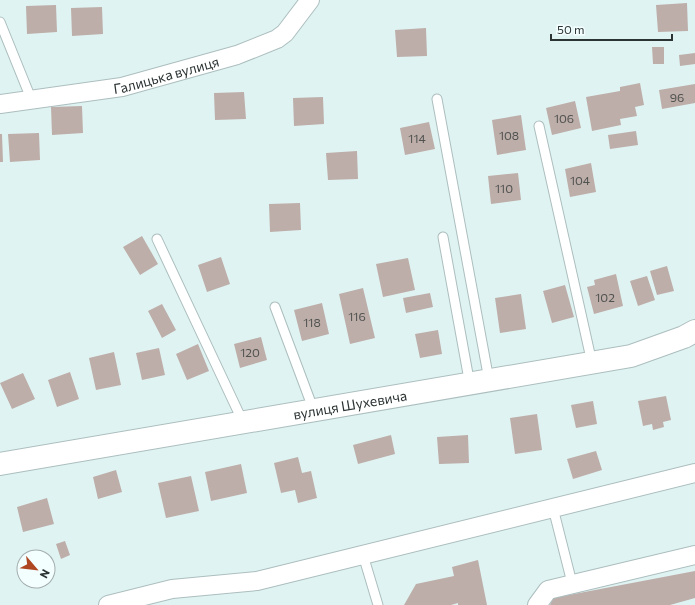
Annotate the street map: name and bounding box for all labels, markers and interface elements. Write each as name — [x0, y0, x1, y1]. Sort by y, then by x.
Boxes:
scale bar — [551, 16, 672, 42]
text: 50 m — [557, 22, 585, 36]
street label: Галицька вулиця — [112, 52, 221, 97]
house number: 96 — [670, 90, 684, 104]
house number: 106 — [554, 111, 574, 125]
house number: 108 — [499, 128, 519, 142]
house number: 114 — [408, 131, 426, 145]
house number: 104 — [570, 173, 590, 187]
house number: 110 — [495, 181, 513, 195]
house number: 102 — [595, 290, 615, 304]
house number: 116 — [348, 309, 366, 323]
house number: 118 — [303, 315, 321, 329]
house number: 120 — [240, 345, 260, 359]
street label: вулиця Шухевича — [292, 386, 408, 422]
north arrow — [16, 549, 56, 589]
text: N — [38, 567, 53, 581]

